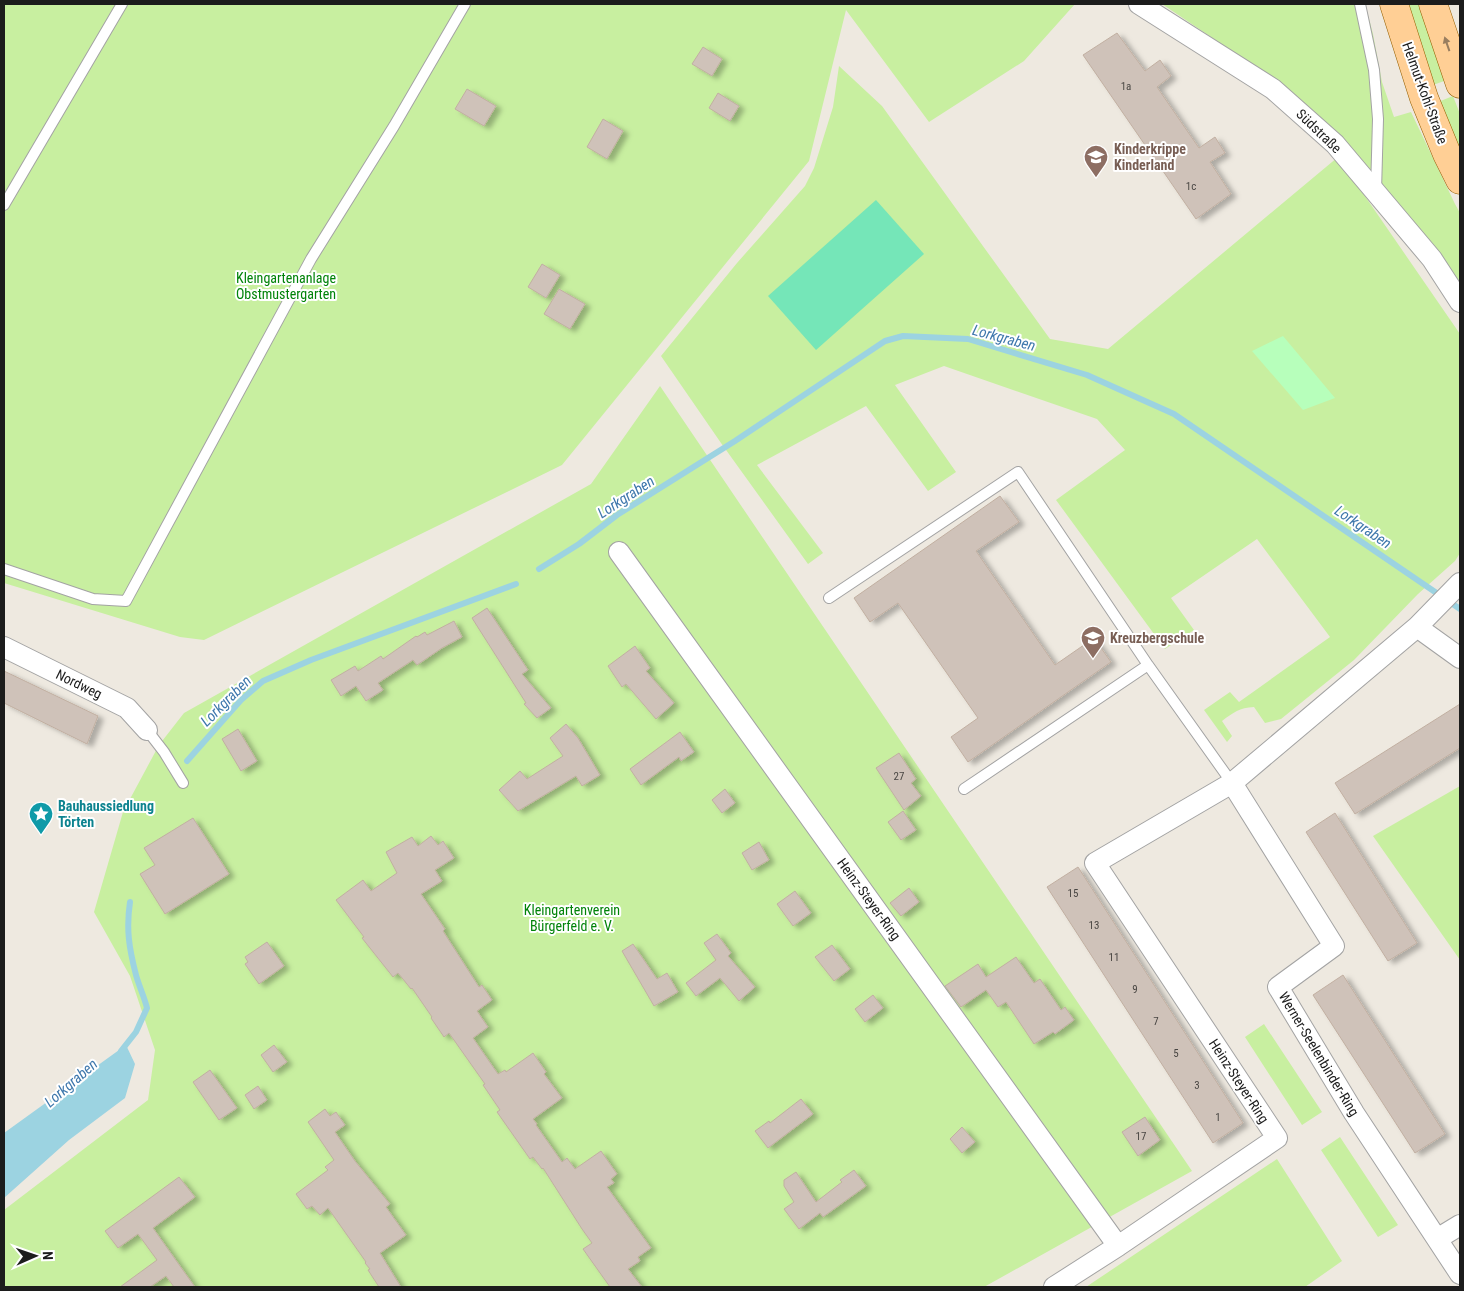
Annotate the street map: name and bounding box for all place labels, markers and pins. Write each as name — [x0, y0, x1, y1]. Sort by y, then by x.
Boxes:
place label: Kinderkrippe Kinderland — [1114, 141, 1186, 173]
school or university icon: Kinderkrippe Kinderland — [1083, 144, 1109, 178]
school or university icon: Kreuzbergschule — [1080, 625, 1106, 659]
place label: Kreuzbergschule — [1110, 630, 1204, 646]
place label: Bauhaussiedlung Törten — [58, 798, 154, 830]
place icon: Bauhaussiedlung Törten — [28, 801, 54, 835]

